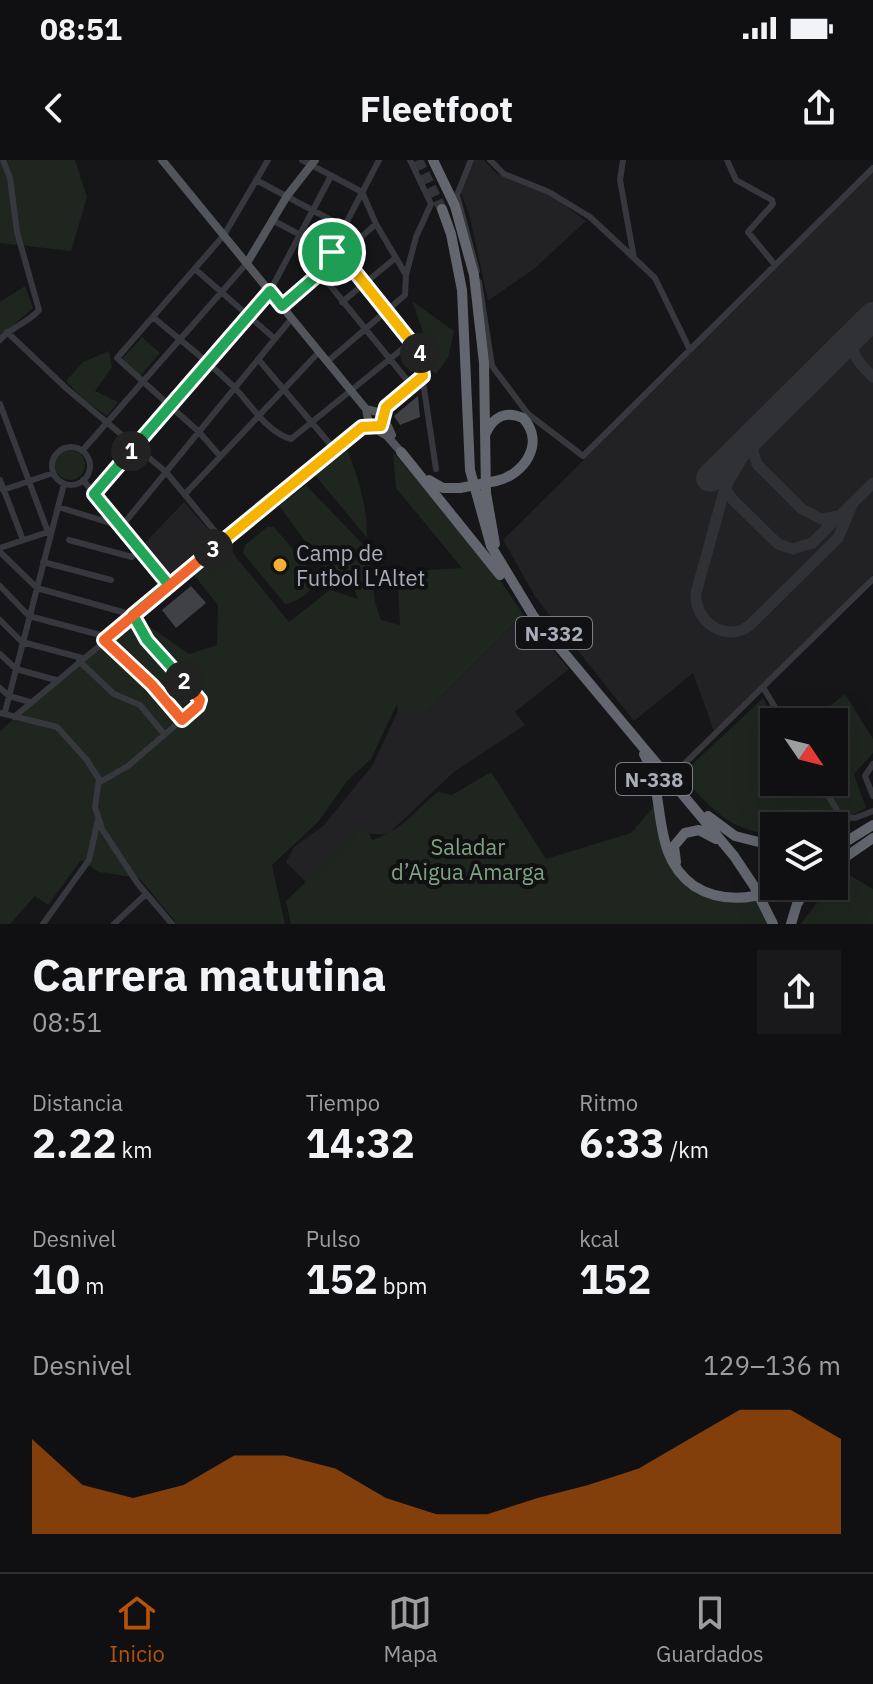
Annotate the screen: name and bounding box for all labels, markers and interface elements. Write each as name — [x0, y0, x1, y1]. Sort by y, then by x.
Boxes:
text: 08:51 — [40, 9, 122, 48]
text: Fleetfoot — [360, 85, 513, 132]
icon: back — [32, 86, 76, 130]
icon: share — [797, 86, 841, 130]
pin — [298, 218, 366, 286]
icon: arrive — [310, 230, 354, 274]
pin: 4 — [400, 333, 440, 373]
text: 4 — [413, 338, 427, 367]
pin: 1 — [111, 431, 151, 471]
text: 1 — [124, 436, 138, 465]
pin: 3 — [193, 529, 233, 569]
text: 3 — [206, 534, 220, 563]
place label: Camp de Futbol L'Altet — [296, 538, 425, 592]
marker: Camp de Futbol L'Altet — [271, 556, 289, 574]
road number: N-332 — [516, 617, 592, 649]
pin: 2 — [164, 661, 204, 701]
text: 2 — [177, 666, 191, 695]
north arrow — [760, 708, 848, 796]
map controls — [760, 708, 848, 900]
road number: N-338 — [616, 763, 692, 795]
button: layers — [760, 812, 848, 900]
park label: Saladar d’Aigua Amarga — [391, 832, 545, 886]
text: Carrera matutina — [32, 946, 386, 1003]
button: share — [757, 950, 841, 1034]
text: 08:51 — [32, 1005, 102, 1039]
text: Distancia — [32, 1088, 123, 1117]
text: Tiempo — [306, 1088, 380, 1117]
text: Ritmo — [579, 1088, 638, 1117]
text: 2.22 — [32, 1117, 116, 1169]
text: 14:32 — [306, 1117, 415, 1169]
text: 6:33 — [579, 1117, 665, 1169]
text: km — [116, 1135, 152, 1164]
text: /km — [665, 1135, 709, 1164]
text: Desnivel — [32, 1224, 116, 1253]
text: Pulso — [306, 1224, 361, 1253]
text: kcal — [579, 1224, 619, 1253]
text: 10 — [32, 1253, 80, 1305]
text: 152 — [306, 1253, 378, 1305]
text: 152 — [579, 1253, 651, 1305]
text: m — [80, 1271, 104, 1300]
text: bpm — [378, 1271, 428, 1300]
text: Desnivel — [32, 1348, 132, 1382]
text: 129–136 m — [703, 1348, 841, 1382]
tab: Inicio — [109, 1591, 165, 1668]
tab: Mapa — [383, 1591, 438, 1668]
tab: Guardados — [656, 1591, 764, 1668]

